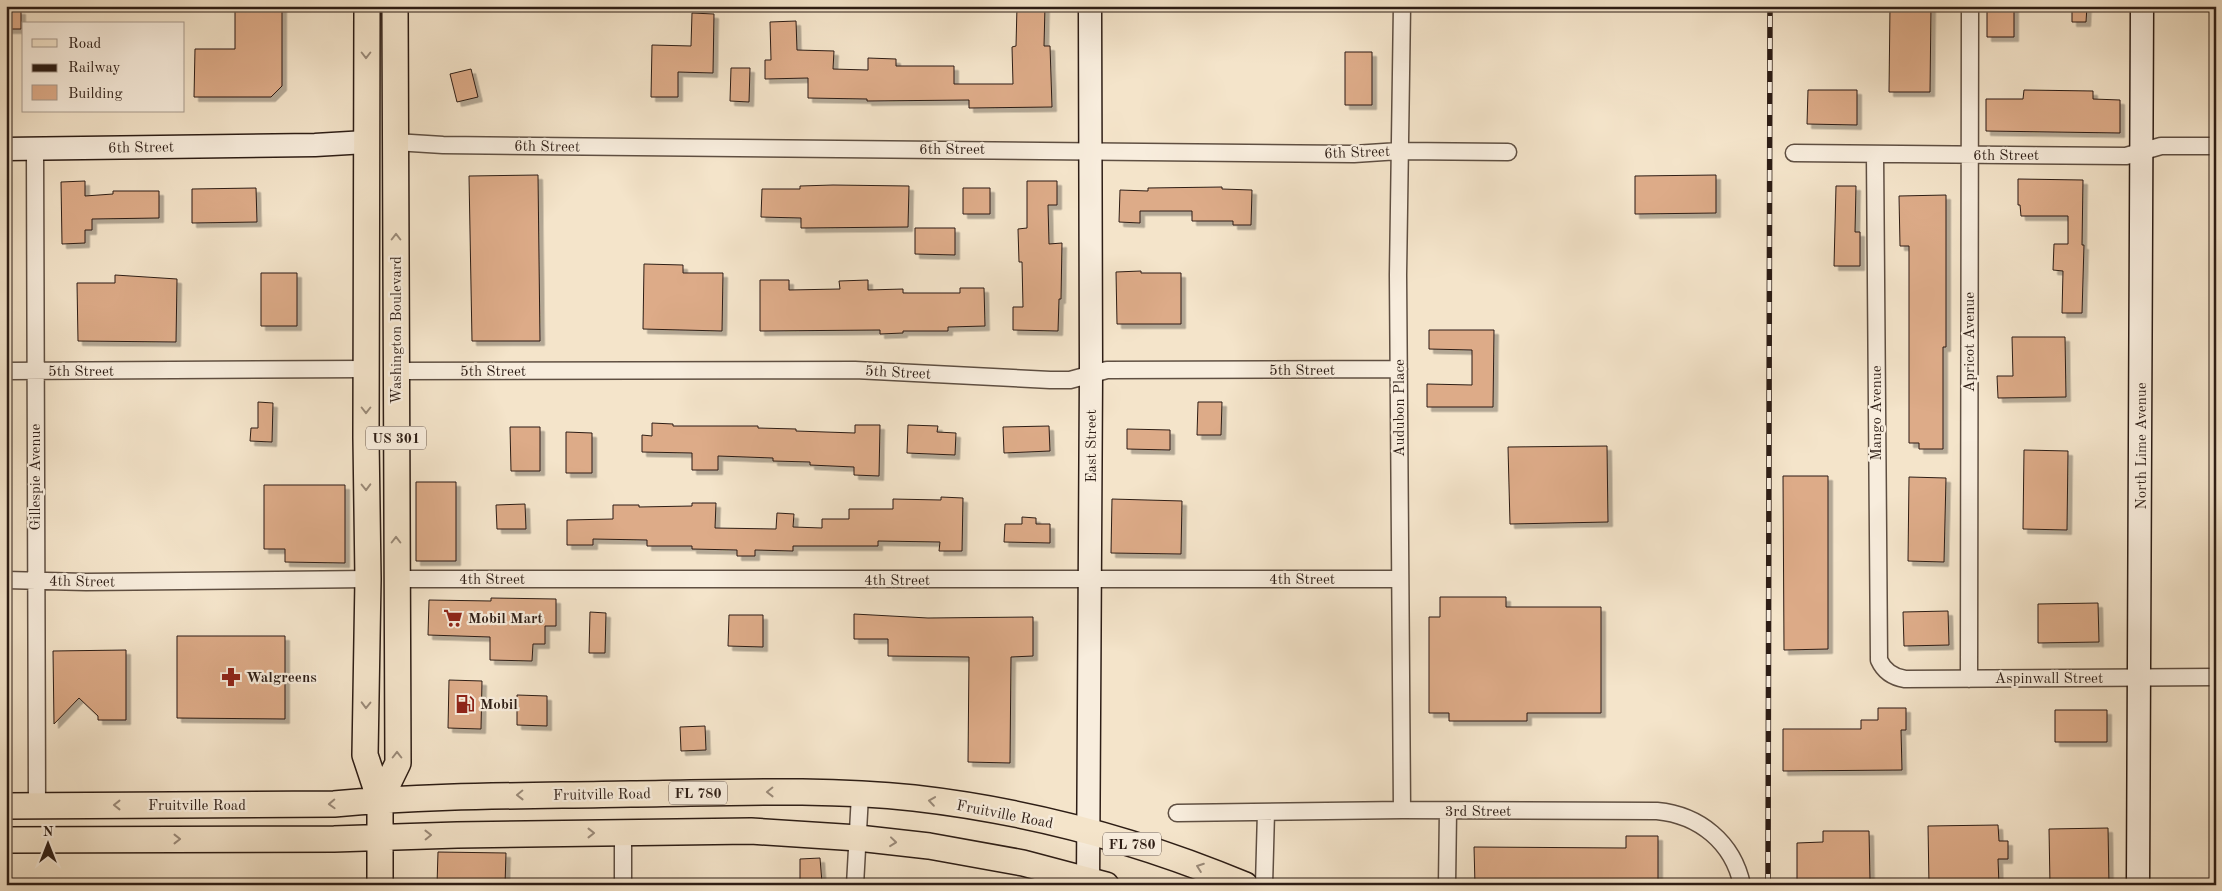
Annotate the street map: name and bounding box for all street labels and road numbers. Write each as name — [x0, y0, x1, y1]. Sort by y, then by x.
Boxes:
street label: 6th Street — [514, 139, 580, 156]
street label: 6th Street — [108, 140, 174, 157]
street label: 6th Street — [919, 143, 985, 158]
street label: 6th Street — [1324, 145, 1390, 162]
street label: 6th Street — [1973, 149, 2039, 164]
street label: Washington Boulevard — [390, 256, 405, 404]
street label: Apricot Avenue — [1963, 292, 1978, 392]
street label: Audubon Place — [1393, 359, 1408, 457]
street label: 5th Street — [865, 364, 931, 383]
street label: 5th Street — [1269, 364, 1335, 379]
street label: 5th Street — [48, 365, 114, 380]
street label: 5th Street — [460, 365, 526, 380]
street label: Mango Avenue — [1870, 365, 1885, 461]
street label: North Lime Avenue — [2135, 382, 2150, 510]
street label: East Street — [1085, 409, 1100, 483]
street label: Gillespie Avenue — [29, 423, 44, 530]
road number: US 301 — [366, 426, 426, 449]
street label: 4th Street — [459, 573, 525, 588]
street label: 4th Street — [1269, 573, 1335, 588]
street label: 4th Street — [49, 574, 115, 591]
street label: 4th Street — [864, 574, 930, 589]
street label: Aspinwall Street — [1995, 672, 2103, 687]
road number: FL 780 — [669, 781, 727, 804]
street label: Fruitville Road — [553, 787, 651, 804]
street label: Fruitville Road — [148, 799, 246, 814]
street label: Fruitville Road — [955, 799, 1055, 832]
street label: 3rd Street — [1445, 805, 1511, 820]
road number: FL 780 — [1103, 832, 1161, 856]

